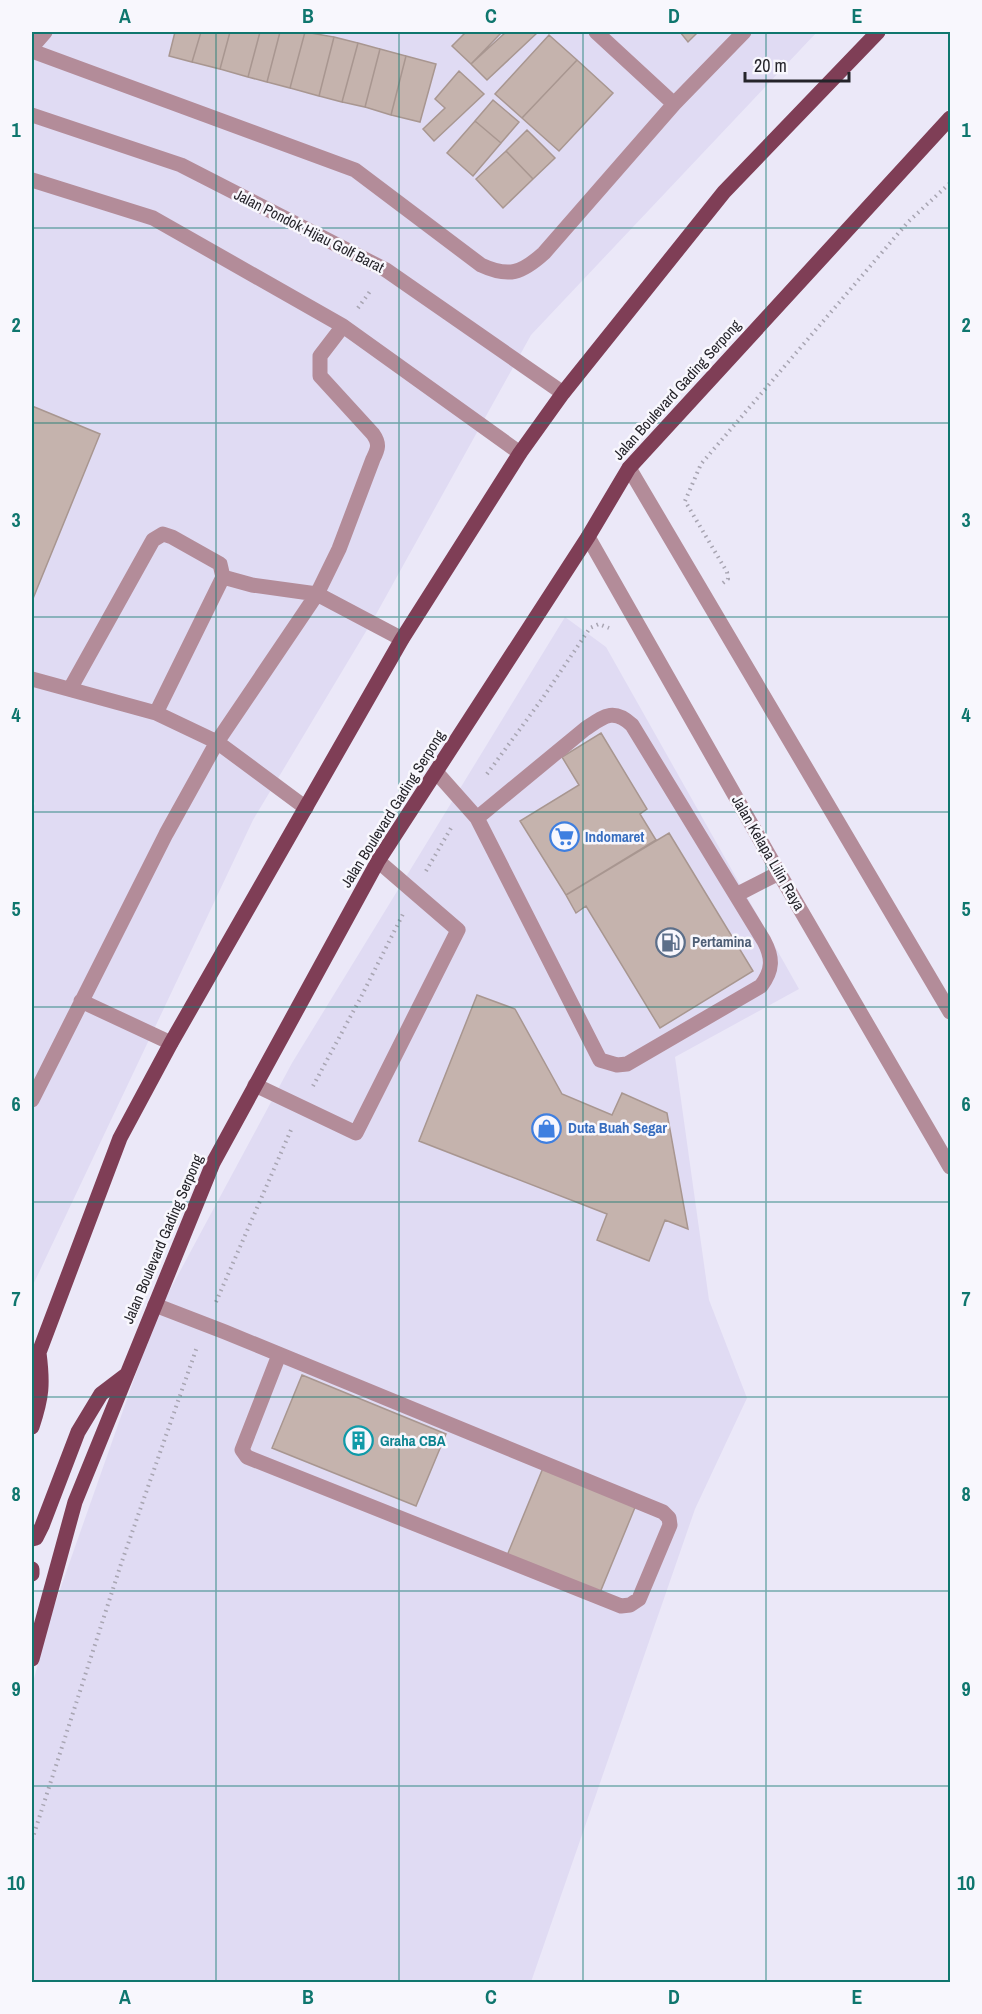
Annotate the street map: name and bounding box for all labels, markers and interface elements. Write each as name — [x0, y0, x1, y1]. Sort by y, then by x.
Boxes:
text: A — [119, 2, 131, 29]
text: B — [302, 2, 314, 29]
text: C — [485, 2, 497, 29]
text: D — [668, 2, 680, 29]
text: E — [852, 2, 863, 29]
scale bar — [745, 45, 848, 83]
text: 20 m — [754, 53, 787, 78]
text: 1 — [11, 116, 21, 143]
text: 1 — [961, 116, 971, 143]
street label: Jalan Pondok Hijau Golf Barat — [231, 184, 388, 278]
text: 2 — [11, 311, 21, 338]
text: 2 — [961, 311, 971, 338]
street label: Jalan Boulevard Gading Serpong — [608, 315, 745, 464]
text: 3 — [11, 506, 21, 533]
text: 3 — [961, 506, 971, 533]
text: 4 — [11, 701, 21, 728]
text: 4 — [961, 701, 971, 728]
street label: Jalan Boulevard Gading Serpong — [335, 726, 450, 891]
street label: Jalan Kelapa Lilin Raya — [727, 791, 810, 914]
supermarket icon: Indomaret — [548, 821, 580, 853]
place label: Indomaret — [585, 826, 644, 847]
text: 5 — [11, 895, 21, 922]
text: 5 — [961, 895, 971, 922]
fuel station icon: Pertamina — [655, 926, 687, 958]
place label: Pertamina — [692, 931, 752, 952]
text: 6 — [11, 1090, 21, 1117]
text: 6 — [961, 1090, 971, 1117]
shop icon: Duta Buah Segar — [531, 1112, 563, 1144]
place label: Duta Buah Segar — [568, 1117, 667, 1138]
street label: Jalan Boulevard Gading Serpong — [117, 1151, 208, 1327]
text: 7 — [11, 1285, 21, 1312]
text: 7 — [961, 1285, 971, 1312]
building icon: Graha CBA — [343, 1425, 375, 1457]
place label: Graha CBA — [380, 1430, 446, 1451]
text: 8 — [11, 1480, 21, 1507]
text: 8 — [961, 1480, 971, 1507]
text: 9 — [11, 1675, 21, 1702]
text: 9 — [961, 1675, 971, 1702]
text: 10 — [7, 1869, 25, 1896]
text: 10 — [957, 1869, 975, 1896]
text: A — [119, 1983, 131, 2010]
text: B — [302, 1983, 314, 2010]
text: C — [485, 1983, 497, 2010]
text: D — [668, 1983, 680, 2010]
text: E — [852, 1983, 863, 2010]

